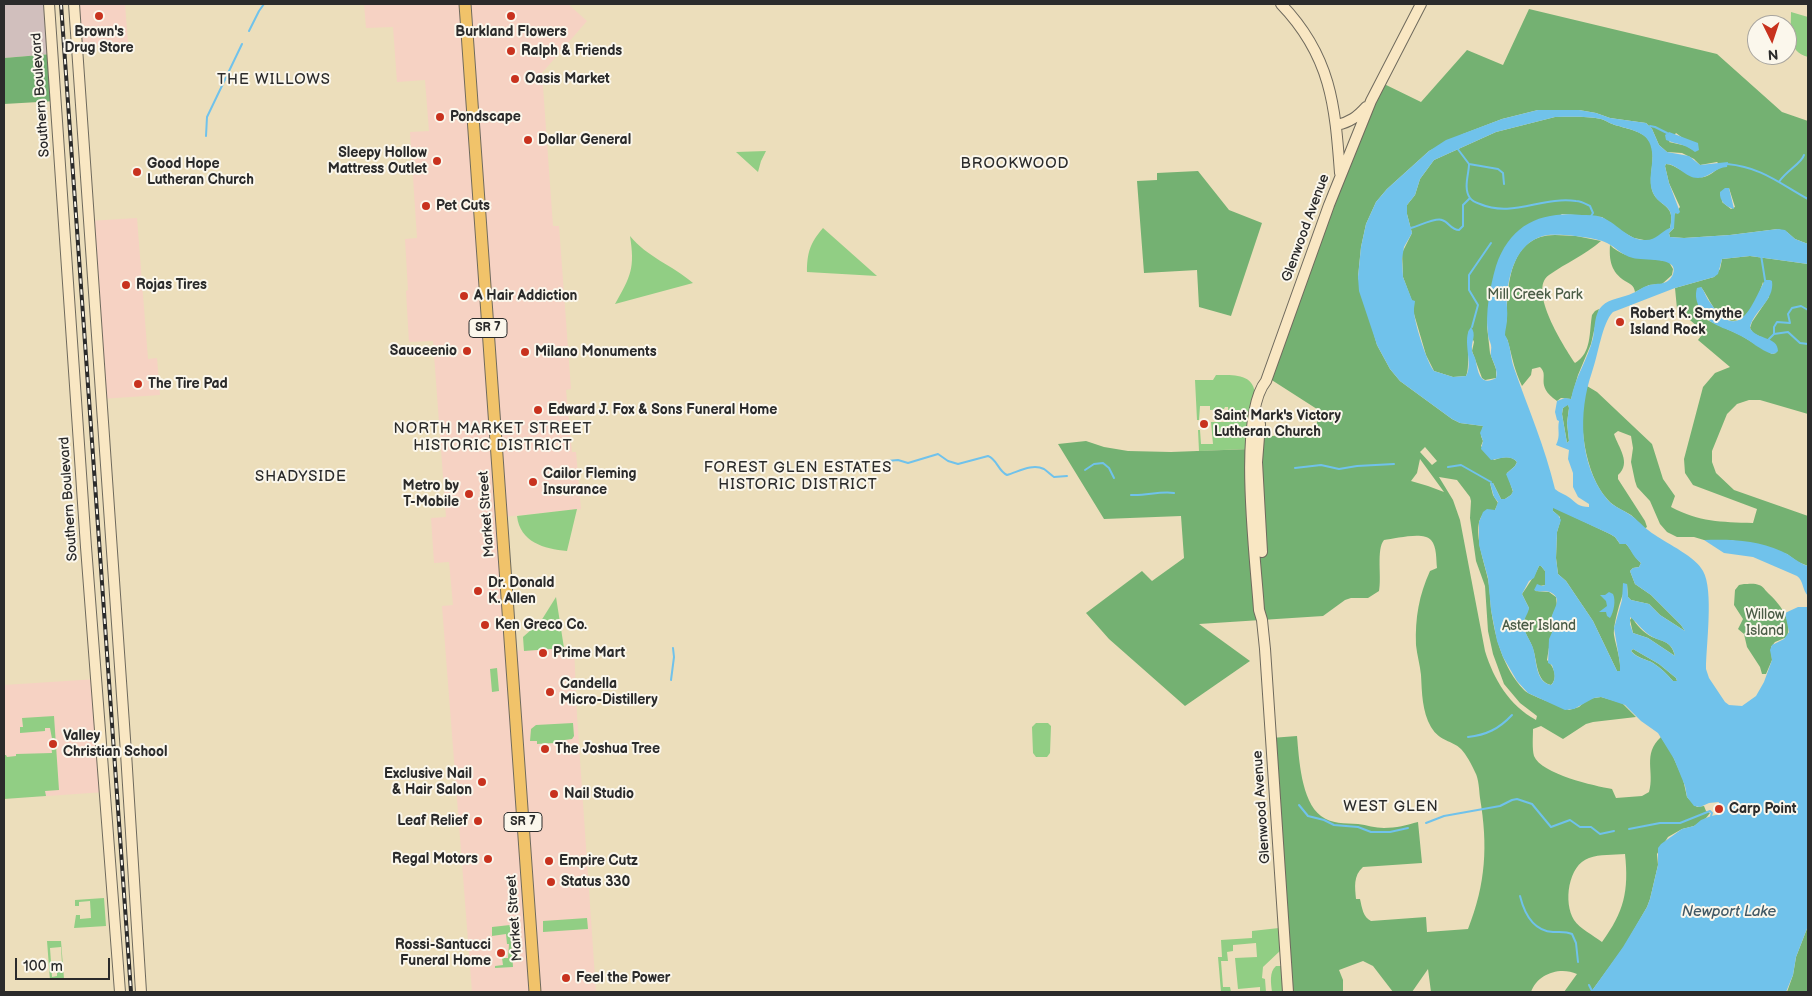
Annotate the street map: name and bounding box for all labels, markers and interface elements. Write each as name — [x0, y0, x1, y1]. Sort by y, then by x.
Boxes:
marker: Brown's Drug Store — [93, 10, 105, 22]
marker: Burkland Flowers — [505, 10, 517, 22]
north arrow — [1747, 15, 1797, 65]
place label: Brown's Drug Store — [64, 24, 134, 56]
place label: Burkland Flowers — [455, 24, 567, 40]
street label: Southern Boulevard — [28, 32, 54, 158]
place label: Ralph & Friends — [521, 43, 622, 59]
marker: Ralph & Friends — [505, 45, 517, 57]
text: N — [1767, 46, 1779, 63]
district label: THE WILLOWS — [216, 71, 332, 89]
place label: Oasis Market — [525, 71, 610, 87]
marker: Oasis Market — [509, 73, 521, 85]
place label: Pondscape — [450, 109, 521, 125]
marker: Pondscape — [434, 111, 446, 123]
place label: Dollar General — [538, 132, 631, 148]
marker: Dollar General — [522, 134, 534, 146]
place label: Sleepy Hollow Mattress Outlet — [328, 145, 427, 178]
marker: Sleepy Hollow Mattress Outlet — [431, 155, 443, 167]
district label: BROOKWOOD — [959, 155, 1071, 173]
place label: Good Hope Lutheran Church — [147, 156, 254, 188]
marker: Good Hope Lutheran Church — [131, 166, 143, 178]
street label: Glenwood Avenue — [1279, 172, 1333, 284]
place label: Pet Cuts — [436, 198, 490, 214]
marker: Pet Cuts — [420, 200, 432, 212]
place label: Rojas Tires — [136, 277, 207, 293]
marker: Rojas Tires — [120, 279, 132, 291]
park label: Mill Creek Park — [1487, 287, 1583, 303]
place label: A Hair Addiction — [474, 288, 577, 304]
marker: A Hair Addiction — [458, 290, 470, 302]
place label: Robert K. Smythe Island Rock — [1630, 306, 1742, 338]
marker: Robert K. Smythe Island Rock — [1614, 316, 1626, 328]
road number: SR 7 — [469, 318, 507, 338]
place label: Sauceenio — [390, 343, 457, 359]
place label: Milano Monuments — [535, 344, 657, 360]
marker: Sauceenio — [461, 345, 473, 357]
marker: Milano Monuments — [519, 346, 531, 358]
place label: The Tire Pad — [148, 376, 228, 392]
marker: The Tire Pad — [132, 378, 144, 390]
place label: Edward J. Fox & Sons Funeral Home — [548, 402, 777, 418]
marker: Edward J. Fox & Sons Funeral Home — [532, 404, 544, 416]
place label: Saint Mark's Victory Lutheran Church — [1214, 408, 1341, 441]
marker: Saint Mark's Victory Lutheran Church — [1198, 418, 1210, 430]
district label: NORTH MARKET STREET HISTORIC DISTRICT — [391, 420, 595, 455]
street label: Southern Boulevard — [56, 436, 82, 562]
district label: FOREST GLEN ESTATES HISTORIC DISTRICT — [701, 459, 895, 494]
place label: Cailor Fleming Insurance — [543, 466, 636, 498]
district label: SHADYSIDE — [254, 468, 348, 486]
street label: Market Street — [476, 470, 498, 558]
marker: Cailor Fleming Insurance — [527, 476, 539, 488]
place label: Metro by T-Mobile — [403, 478, 459, 511]
marker: Metro by T-Mobile — [463, 488, 475, 500]
place label: Dr. Donald K. Allen — [488, 575, 555, 608]
marker: Dr. Donald K. Allen — [472, 585, 484, 597]
park label: Willow Island — [1746, 607, 1784, 640]
place label: Ken Greco Co. — [495, 617, 587, 633]
park label: Aster Island — [1502, 618, 1576, 634]
marker: Ken Greco Co. — [479, 619, 491, 631]
place label: Prime Mart — [553, 645, 625, 661]
marker: Prime Mart — [537, 647, 549, 659]
place label: Candella Micro-Distillery — [560, 676, 658, 709]
marker: Candella Micro-Distillery — [544, 686, 556, 698]
place label: Valley Christian School — [63, 728, 167, 760]
marker: Valley Christian School — [47, 738, 59, 750]
place label: The Joshua Tree — [555, 741, 660, 757]
marker: The Joshua Tree — [539, 743, 551, 755]
street label: Glenwood Avenue — [1250, 750, 1274, 864]
place label: Exclusive Nail & Hair Salon — [384, 766, 472, 799]
marker: Exclusive Nail & Hair Salon — [476, 776, 488, 788]
place label: Nail Studio — [564, 786, 634, 802]
marker: Nail Studio — [548, 788, 560, 800]
district label: WEST GLEN — [1342, 798, 1440, 816]
place label: Carp Point — [1729, 801, 1796, 817]
marker: Carp Point — [1713, 803, 1725, 815]
road number: SR 7 — [504, 812, 542, 832]
place label: Leaf Relief — [397, 813, 468, 829]
marker: Leaf Relief — [472, 815, 484, 827]
place label: Regal Motors — [392, 851, 478, 867]
marker: Regal Motors — [482, 853, 494, 865]
place label: Empire Cutz — [559, 853, 638, 869]
marker: Empire Cutz — [543, 855, 555, 867]
street label: Market Street — [504, 874, 526, 962]
place label: Status 330 — [561, 874, 630, 890]
marker: Status 330 — [545, 876, 557, 888]
water label: Newport Lake — [1682, 903, 1776, 921]
place label: Rossi-Santucci Funeral Home — [395, 937, 491, 970]
marker: Rossi-Santucci Funeral Home — [495, 947, 507, 959]
scale bar — [18, 948, 112, 980]
text: 100 m — [23, 957, 63, 976]
place label: Feel the Power — [576, 970, 670, 986]
marker: Feel the Power — [560, 972, 572, 984]

